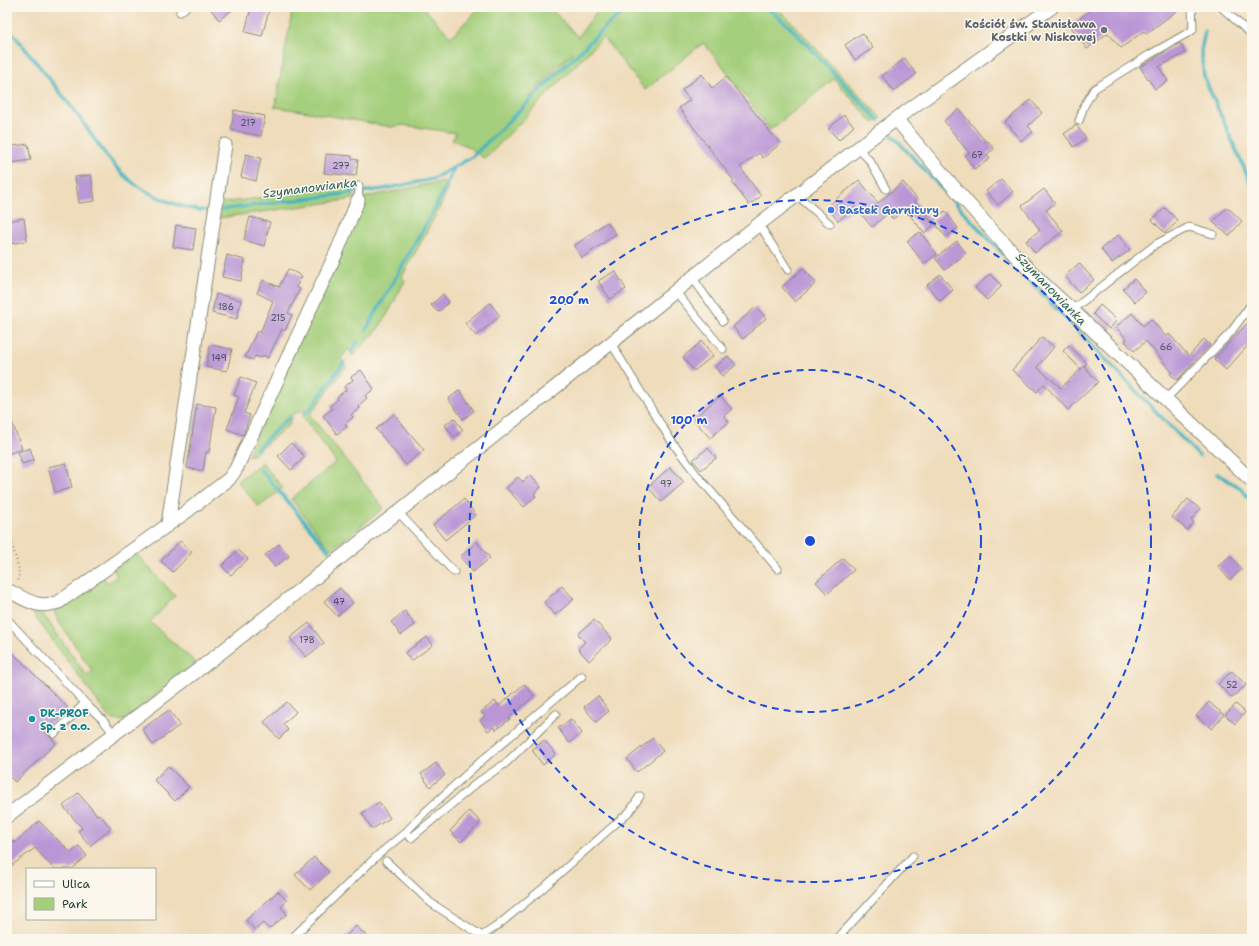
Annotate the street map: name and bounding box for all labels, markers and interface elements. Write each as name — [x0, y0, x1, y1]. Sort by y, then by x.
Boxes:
place label: Kościół św. Stanisława Kostki w Niskowej — [965, 17, 1096, 45]
marker: Kościół św. Stanisława Kostki w Niskowej — [1099, 25, 1109, 35]
house number: 217 — [240, 117, 256, 129]
house number: 67 — [971, 149, 983, 161]
house number: 277 — [332, 160, 350, 172]
water label: Szymanowianka — [262, 174, 358, 202]
place label: Bastek Garnitury — [839, 203, 939, 218]
marker: Bastek Garnitury — [826, 205, 836, 215]
water label: Szymanowianka — [1012, 249, 1090, 329]
text: 200 m — [549, 292, 589, 308]
house number: 186 — [218, 301, 234, 313]
house number: 215 — [271, 312, 286, 324]
house number: 66 — [1160, 341, 1172, 353]
house number: 149 — [211, 352, 227, 364]
text: 100 m — [671, 412, 708, 428]
house number: 97 — [660, 478, 672, 490]
centre of rings — [803, 534, 817, 548]
house number: 47 — [333, 596, 345, 608]
house number: 178 — [299, 634, 315, 646]
house number: 52 — [1226, 679, 1238, 691]
place label: DK-PROF Sp. z o.o. — [40, 706, 90, 734]
marker: DK-PROF Sp. z o.o. — [27, 714, 37, 724]
legend — [26, 868, 156, 920]
text: Ulica — [62, 876, 91, 892]
text: Park — [62, 896, 88, 912]

